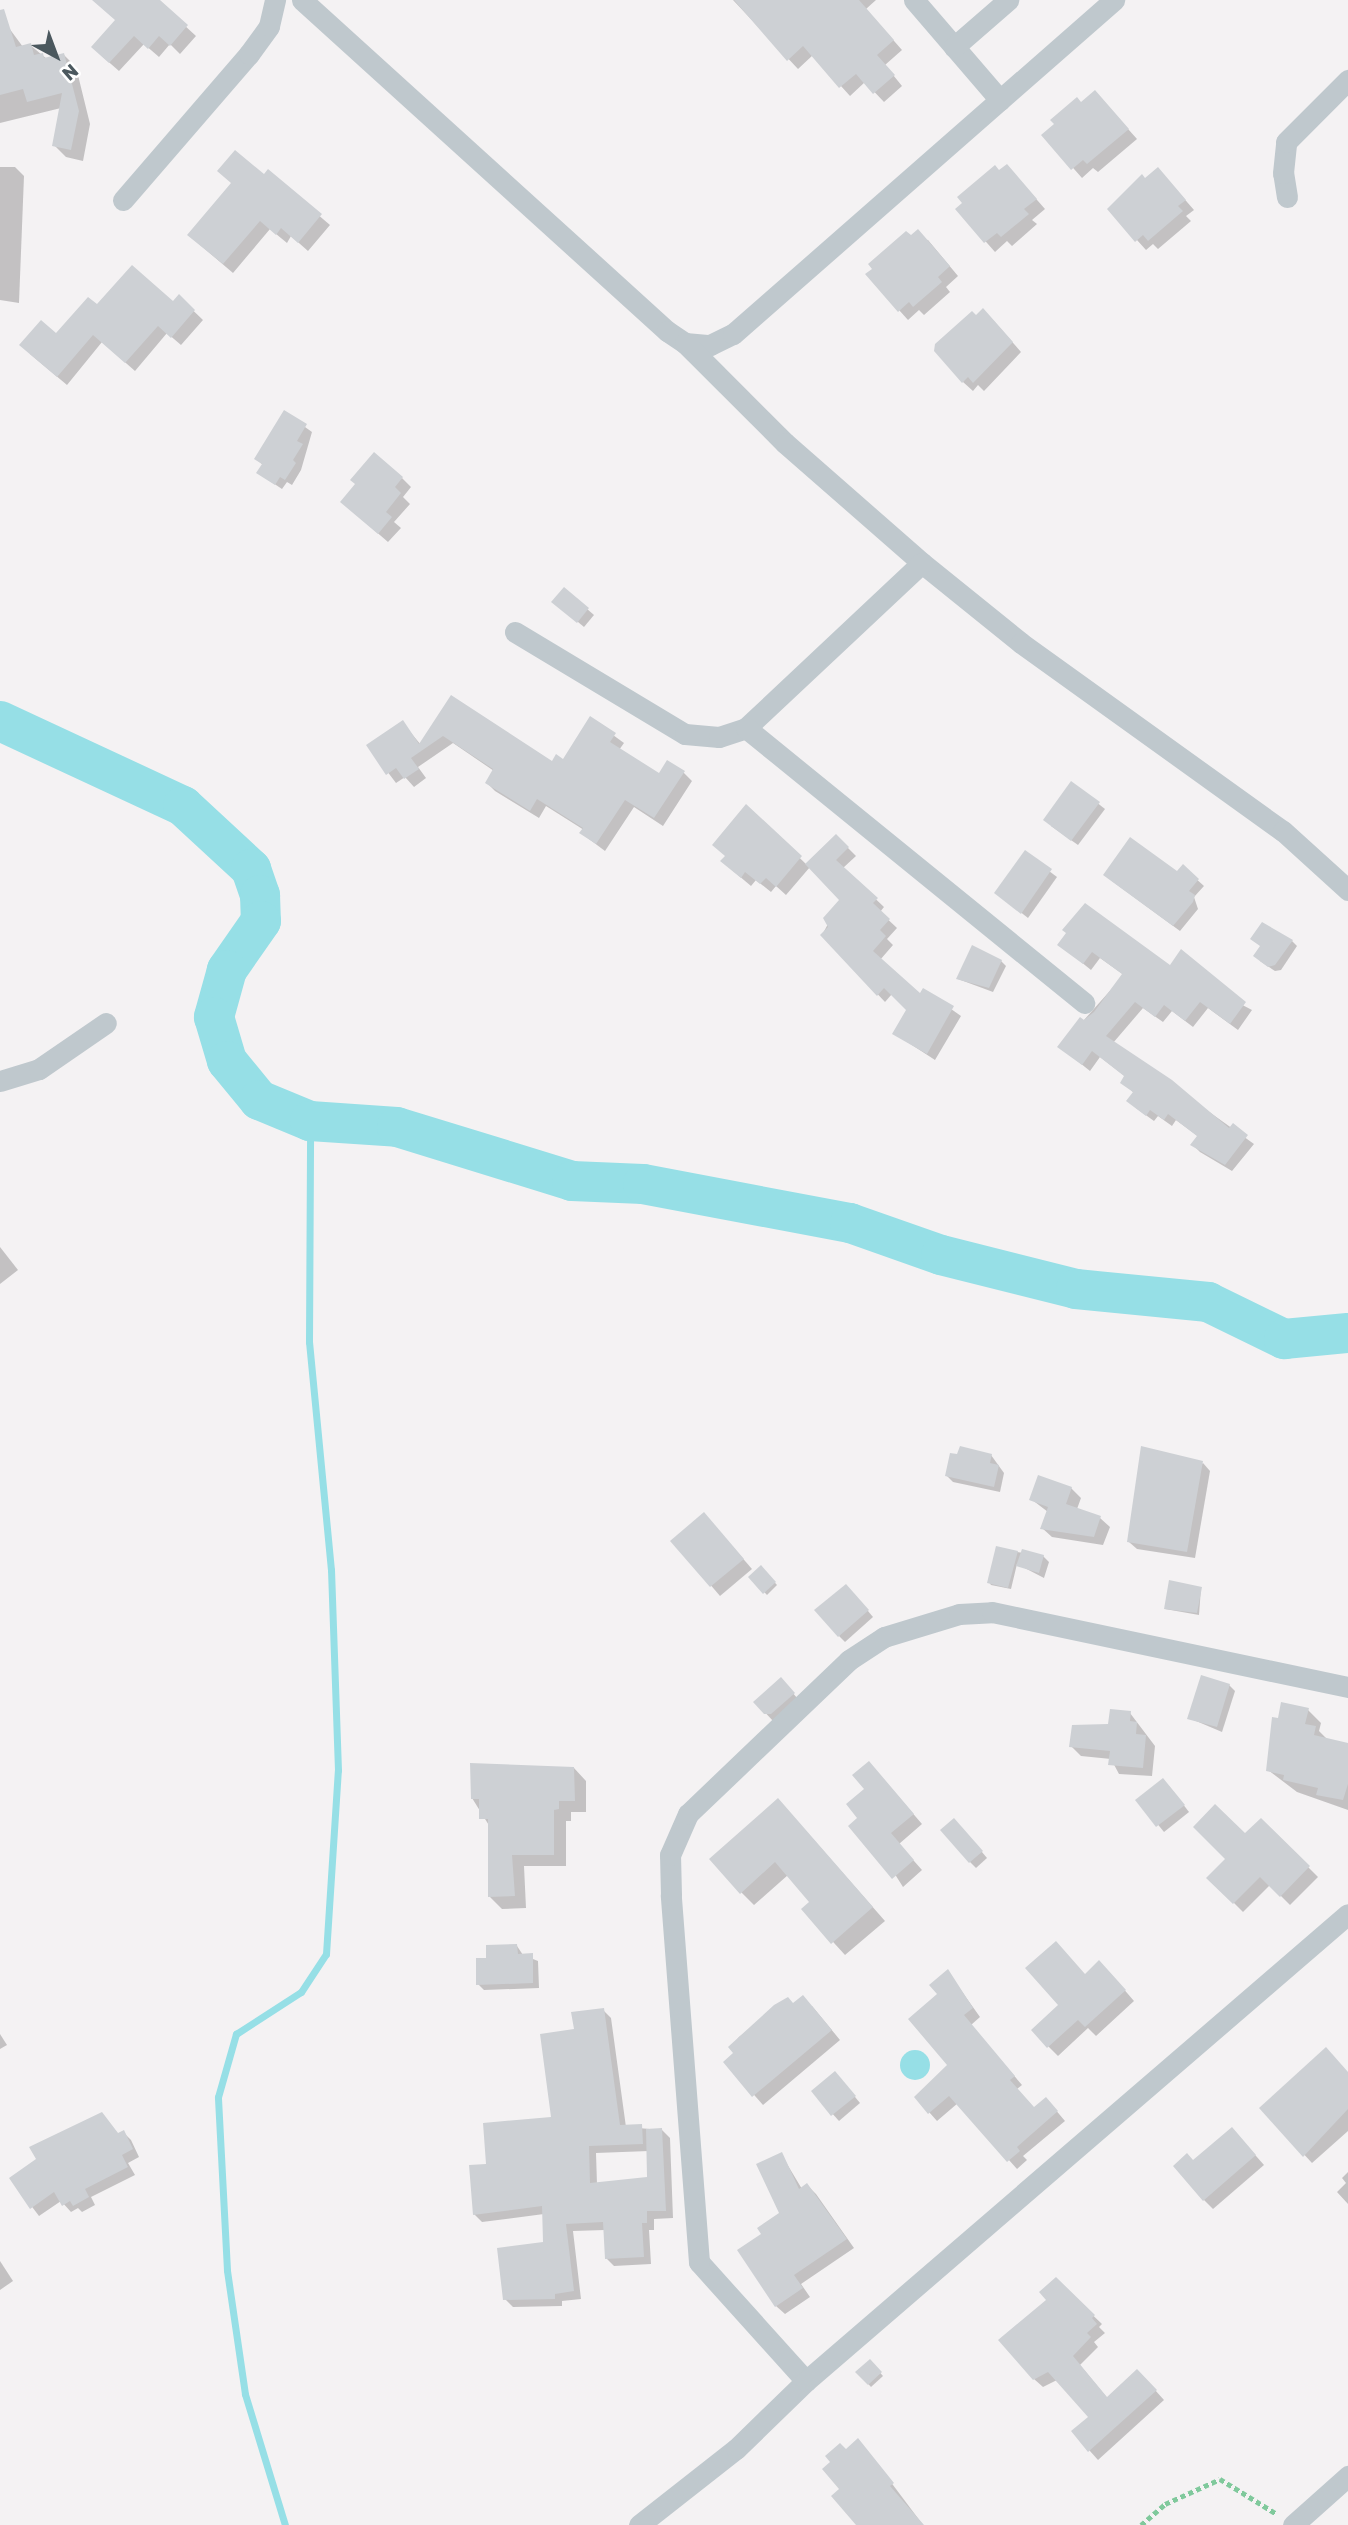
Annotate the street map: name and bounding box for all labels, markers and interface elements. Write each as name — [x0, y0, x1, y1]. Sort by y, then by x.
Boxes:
north arrow — [21, 21, 91, 91]
text: N — [57, 59, 83, 85]

